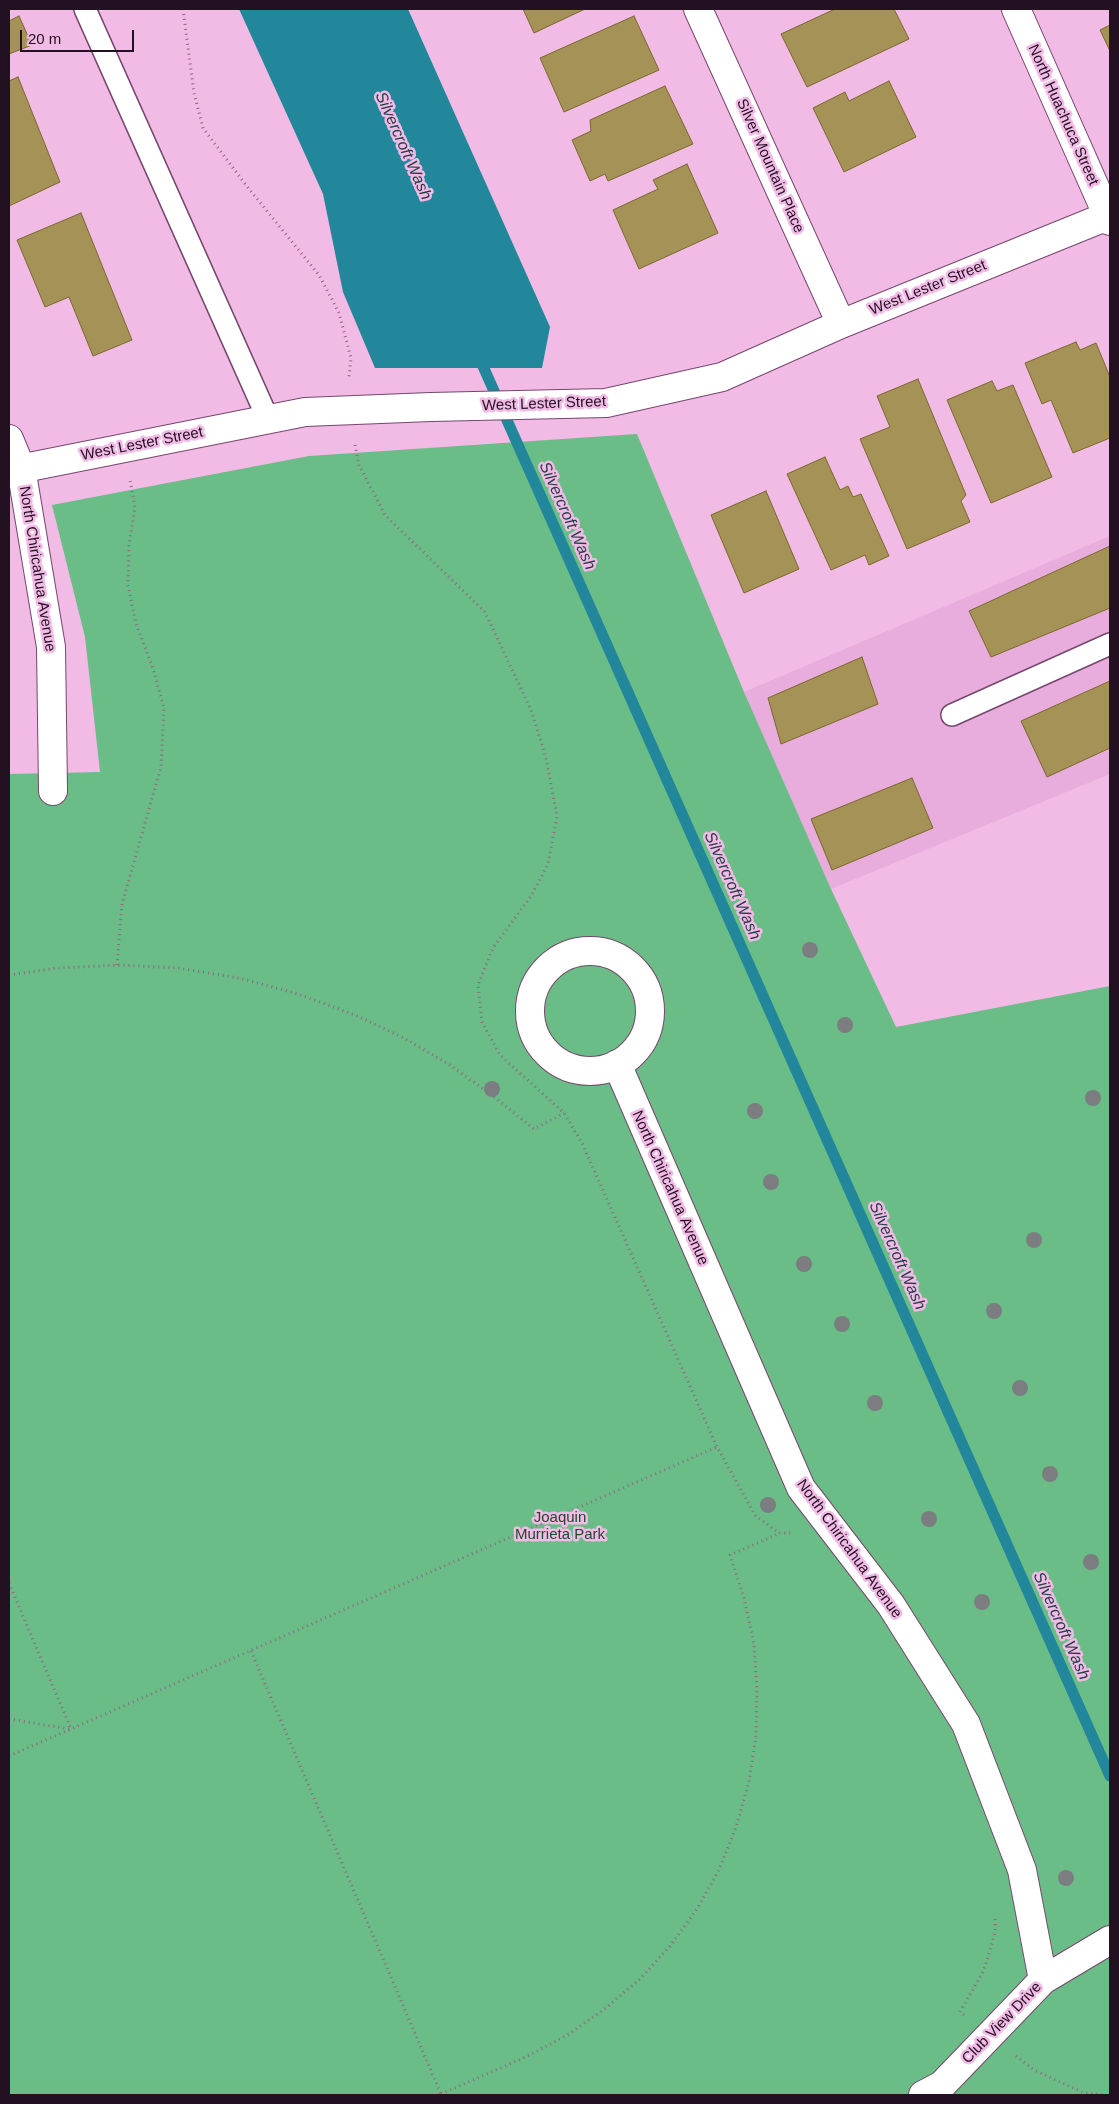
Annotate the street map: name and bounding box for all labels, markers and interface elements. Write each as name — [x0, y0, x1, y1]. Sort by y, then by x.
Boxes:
scale bar — [22, 20, 136, 52]
text: 20 m — [28, 30, 61, 47]
street label: North Huachuca Street — [1024, 42, 1102, 188]
water label: Silvercroft Wash — [371, 89, 435, 203]
street label: Silver Mountain Place — [732, 96, 808, 236]
street label: West Lester Street — [867, 256, 989, 320]
street label: West Lester Street — [482, 393, 606, 415]
street label: West Lester Street — [79, 423, 205, 465]
water label: Silvercroft Wash — [535, 459, 599, 573]
street label: North Chiricahua Avenue — [15, 485, 59, 653]
water label: Silvercroft Wash — [700, 829, 764, 943]
street label: North Chiricahua Avenue — [628, 1108, 712, 1268]
water label: Silvercroft Wash — [865, 1199, 929, 1313]
street label: North Chiricahua Avenue — [793, 1476, 905, 1622]
park label: Joaquin Murrieta Park — [515, 1509, 605, 1544]
water label: Silvercroft Wash — [1029, 1569, 1093, 1683]
street label: Club View Drive — [959, 1978, 1045, 2068]

